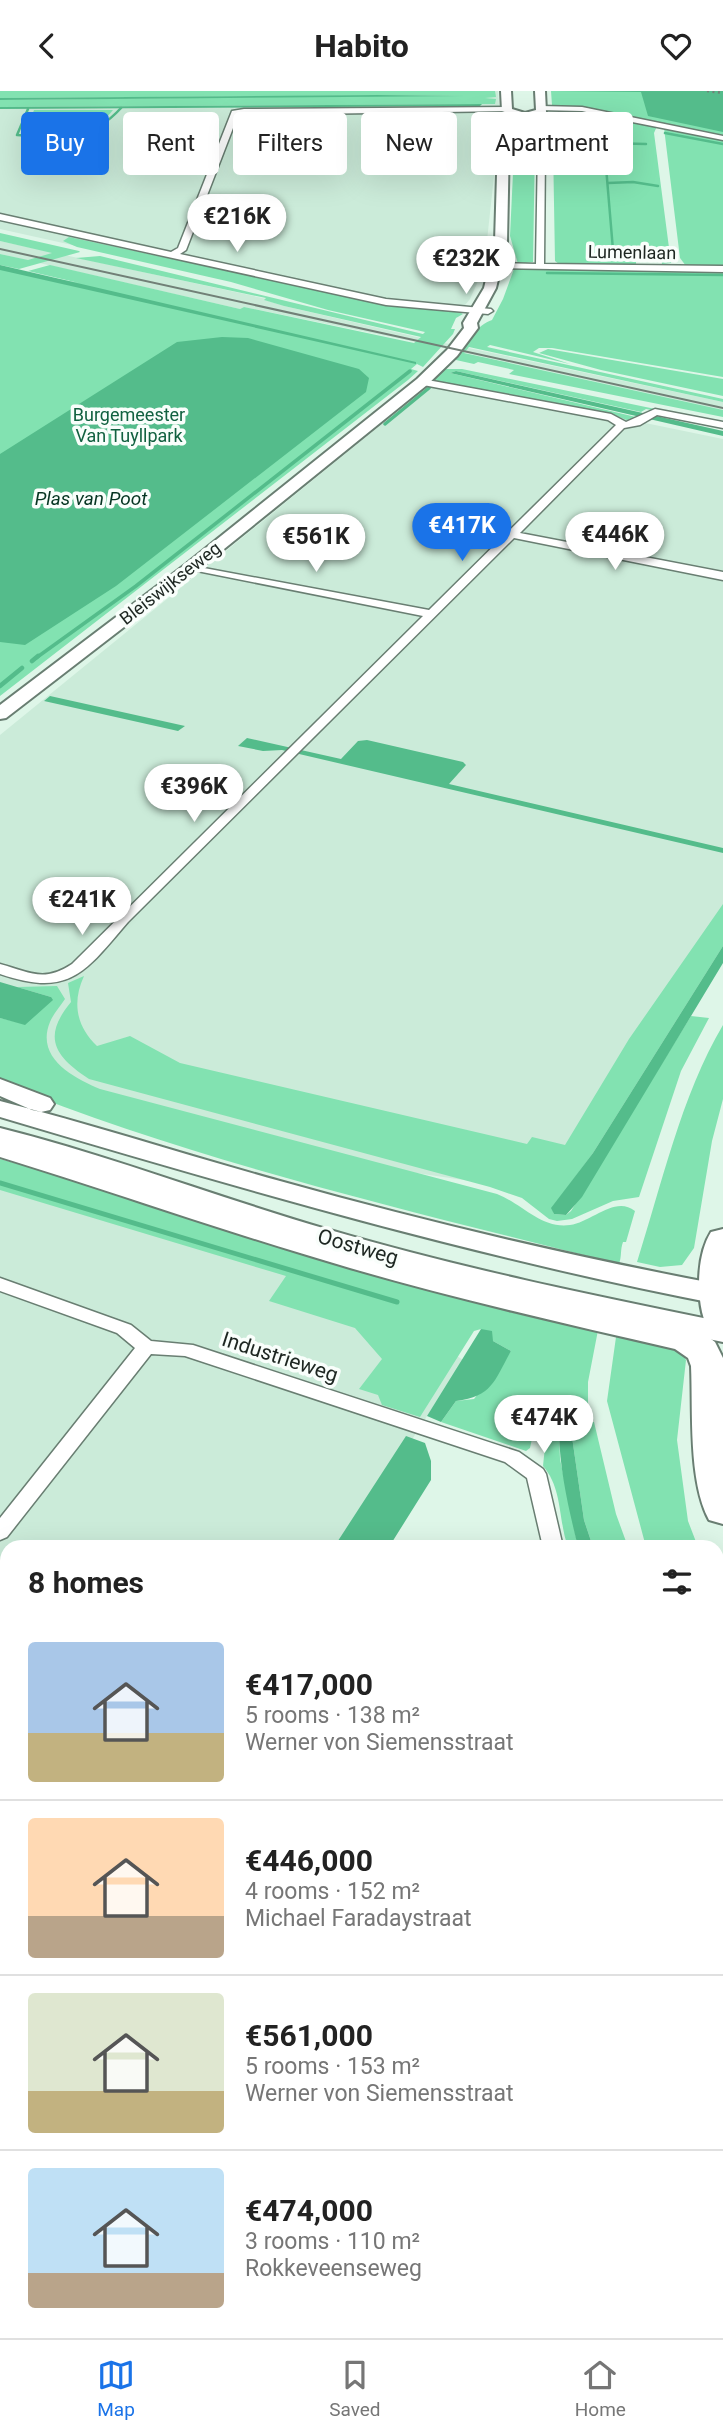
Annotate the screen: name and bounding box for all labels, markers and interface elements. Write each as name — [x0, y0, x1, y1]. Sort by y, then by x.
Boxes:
icon: back — [28, 27, 66, 65]
text: Habito — [314, 27, 409, 65]
icon: heart — [657, 27, 695, 65]
chip: Buy — [21, 112, 109, 175]
chip: Rent — [123, 112, 219, 175]
chip: Filters — [233, 112, 347, 175]
chip: New — [361, 112, 457, 175]
chip: Apartment — [471, 112, 633, 175]
pin: €216K — [188, 195, 286, 254]
text: €216K — [203, 203, 271, 230]
pin: €232K — [417, 237, 515, 296]
street label: Lumenlaan — [588, 241, 676, 263]
text: €232K — [432, 245, 500, 272]
park label: Burgemeester Van Tuyllpark — [73, 404, 185, 446]
water label: Plas van Poot — [35, 487, 148, 510]
pin: €417K — [413, 503, 511, 563]
text: €417K — [428, 512, 496, 539]
pin: €446K — [566, 512, 664, 572]
pin: €561K — [267, 515, 365, 574]
text: €446K — [581, 521, 649, 548]
text: €561K — [282, 523, 350, 550]
street label: Bleiswijkseweg — [115, 537, 225, 629]
pin: €396K — [145, 765, 243, 824]
text: €396K — [160, 773, 228, 800]
pin: €241K — [33, 877, 131, 937]
text: €241K — [48, 886, 116, 913]
street label: Oostweg — [315, 1224, 401, 1270]
street label: Industrieweg — [219, 1327, 341, 1387]
pin: €474K — [495, 1395, 593, 1455]
text: €474K — [510, 1404, 578, 1431]
icon: filters — [658, 1563, 696, 1601]
text: 8 homes — [28, 1565, 144, 1600]
text: €417,000 — [245, 1667, 373, 1702]
icon: home — [84, 1670, 168, 1754]
text: 5 rooms · 138 m² — [245, 1702, 420, 1729]
text: Werner von Siemensstraat — [245, 1729, 514, 1756]
text: €446,000 — [245, 1843, 373, 1878]
icon: home — [84, 1846, 168, 1930]
text: 4 rooms · 152 m² — [245, 1878, 420, 1905]
text: Michael Faradaystraat — [245, 1905, 472, 1932]
text: €561,000 — [245, 2018, 373, 2053]
icon: home — [84, 2021, 168, 2105]
text: 5 rooms · 153 m² — [245, 2053, 420, 2080]
text: Werner von Siemensstraat — [245, 2080, 514, 2107]
text: €474,000 — [245, 2193, 373, 2228]
icon: home — [84, 2196, 168, 2280]
text: 3 rooms · 110 m² — [245, 2228, 420, 2255]
text: Rokkeveenseweg — [245, 2255, 422, 2282]
tab: Map — [97, 2356, 135, 2421]
tab: Saved — [329, 2356, 381, 2421]
tab: Home — [575, 2356, 626, 2421]

